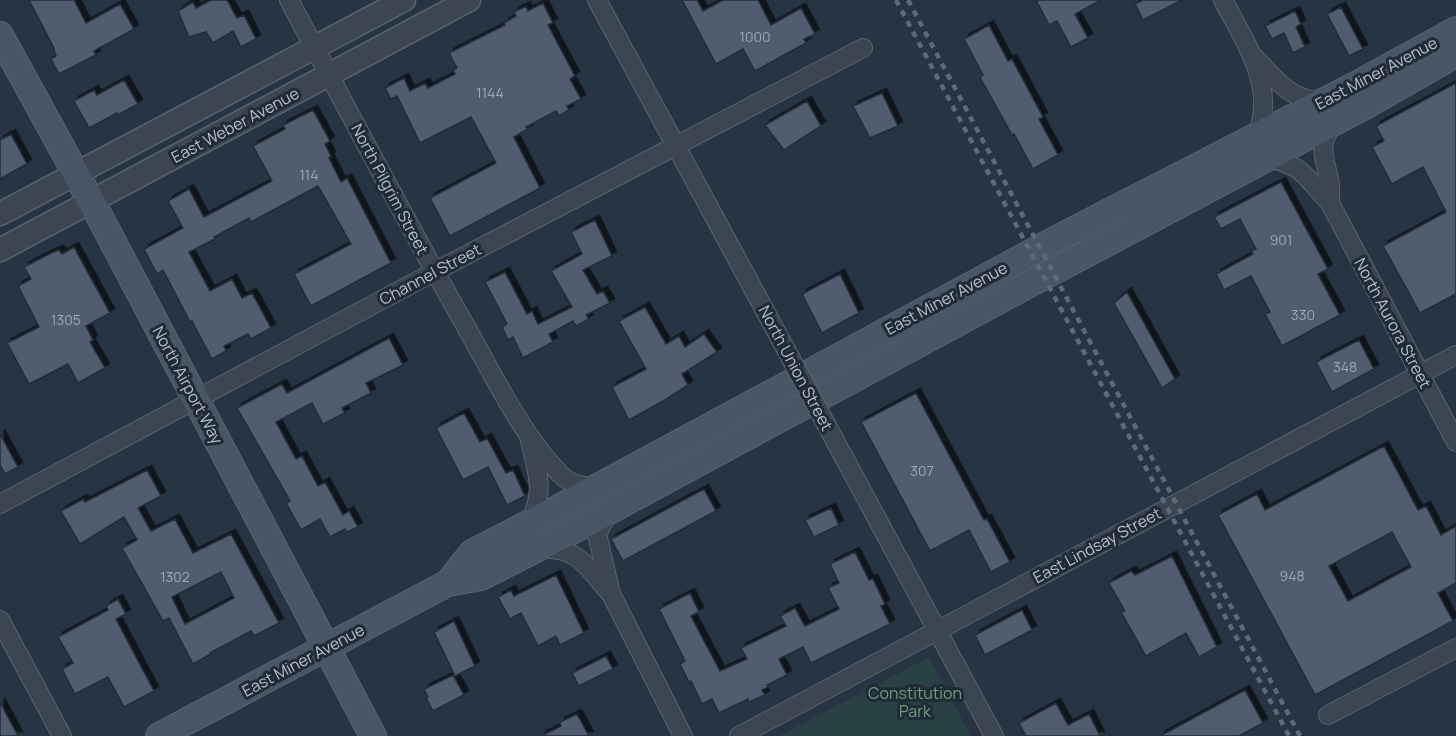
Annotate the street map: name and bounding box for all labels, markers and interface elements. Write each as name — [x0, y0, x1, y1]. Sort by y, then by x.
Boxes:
house number: 1000 — [739, 27, 771, 46]
street label: East Miner Avenue — [1311, 31, 1441, 115]
street label: East Weber Avenue — [167, 82, 303, 168]
house number: 1144 — [476, 83, 504, 102]
street label: North Pilgrim Street — [346, 120, 434, 258]
house number: 114 — [299, 165, 319, 184]
house number: 901 — [1270, 230, 1292, 249]
street label: Channel Street — [375, 238, 485, 310]
street label: North Aurora Street — [1349, 254, 1437, 392]
street label: East Miner Avenue — [881, 256, 1011, 340]
street label: North Union Street — [754, 301, 838, 435]
house number: 330 — [1291, 305, 1315, 324]
house number: 1305 — [51, 310, 81, 329]
street label: North Airport Way — [148, 322, 229, 448]
house number: 348 — [1333, 357, 1357, 376]
house number: 307 — [910, 461, 934, 480]
street label: East Lindsay Street — [1029, 502, 1165, 588]
house number: 948 — [1279, 566, 1305, 585]
house number: 1302 — [160, 567, 190, 586]
street label: East Miner Avenue — [238, 618, 368, 702]
park label: Constitution Park — [868, 682, 962, 722]

